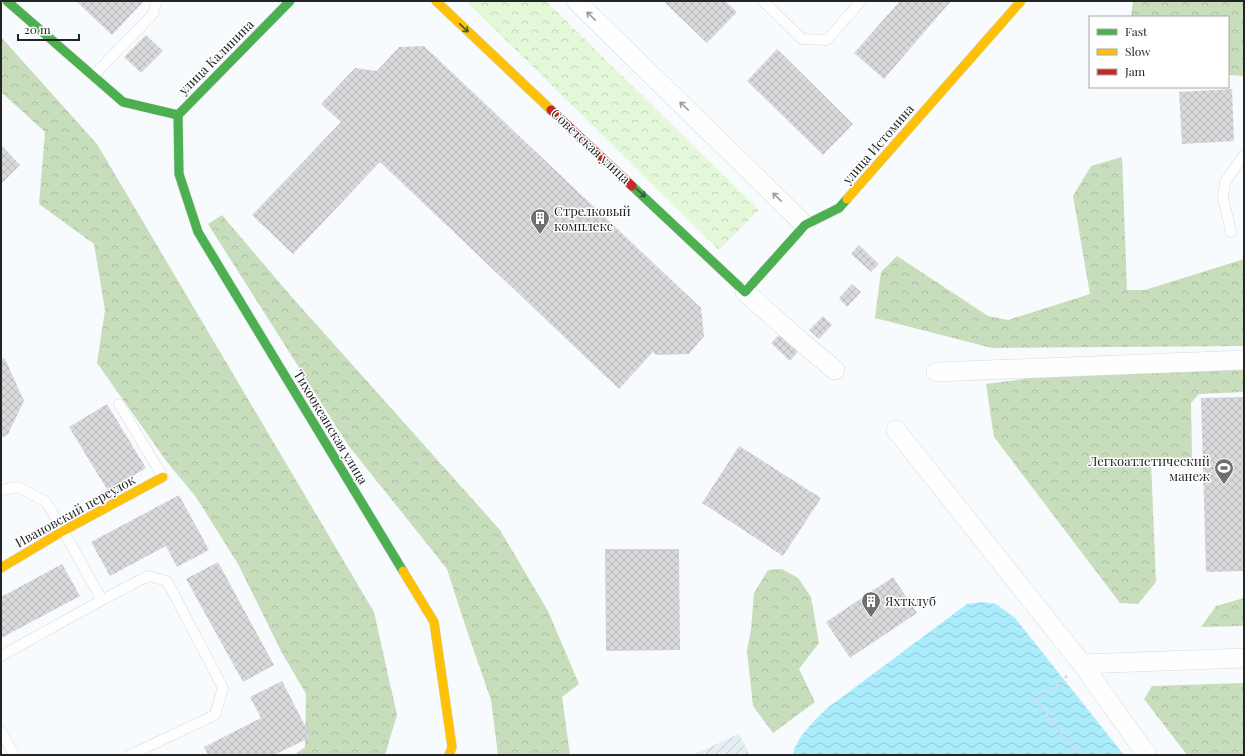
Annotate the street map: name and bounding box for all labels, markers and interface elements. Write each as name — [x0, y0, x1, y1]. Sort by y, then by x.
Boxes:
one-way arrow — [586, 11, 596, 20]
street label: улица Калинина — [174, 15, 257, 99]
scale bar — [18, 16, 79, 42]
legend — [1089, 16, 1229, 88]
text: 20 m — [24, 21, 51, 37]
one-way arrow — [459, 23, 469, 32]
text: Fast — [1125, 23, 1148, 39]
text: Slow — [1125, 43, 1151, 59]
text: Jam — [1124, 63, 1146, 79]
street label: улица Истомина — [838, 100, 917, 188]
one-way arrow — [679, 102, 689, 111]
street label: Советская улица — [548, 104, 635, 187]
one-way arrow — [635, 189, 646, 198]
one-way arrow — [772, 193, 782, 202]
place label: Стрелковый комплекс — [554, 202, 631, 234]
building icon: Стрелковый комплекс — [529, 207, 551, 235]
street label: Тихоокеанская улица — [290, 366, 373, 488]
place label: Легкоатлетический манеж — [1088, 452, 1210, 484]
sports icon: Легкоатлетический манеж — [1213, 457, 1235, 485]
street label: Ивановский переулок — [12, 470, 138, 551]
building icon: Яхтклуб — [860, 590, 882, 618]
place label: Яхтклуб — [884, 592, 936, 609]

